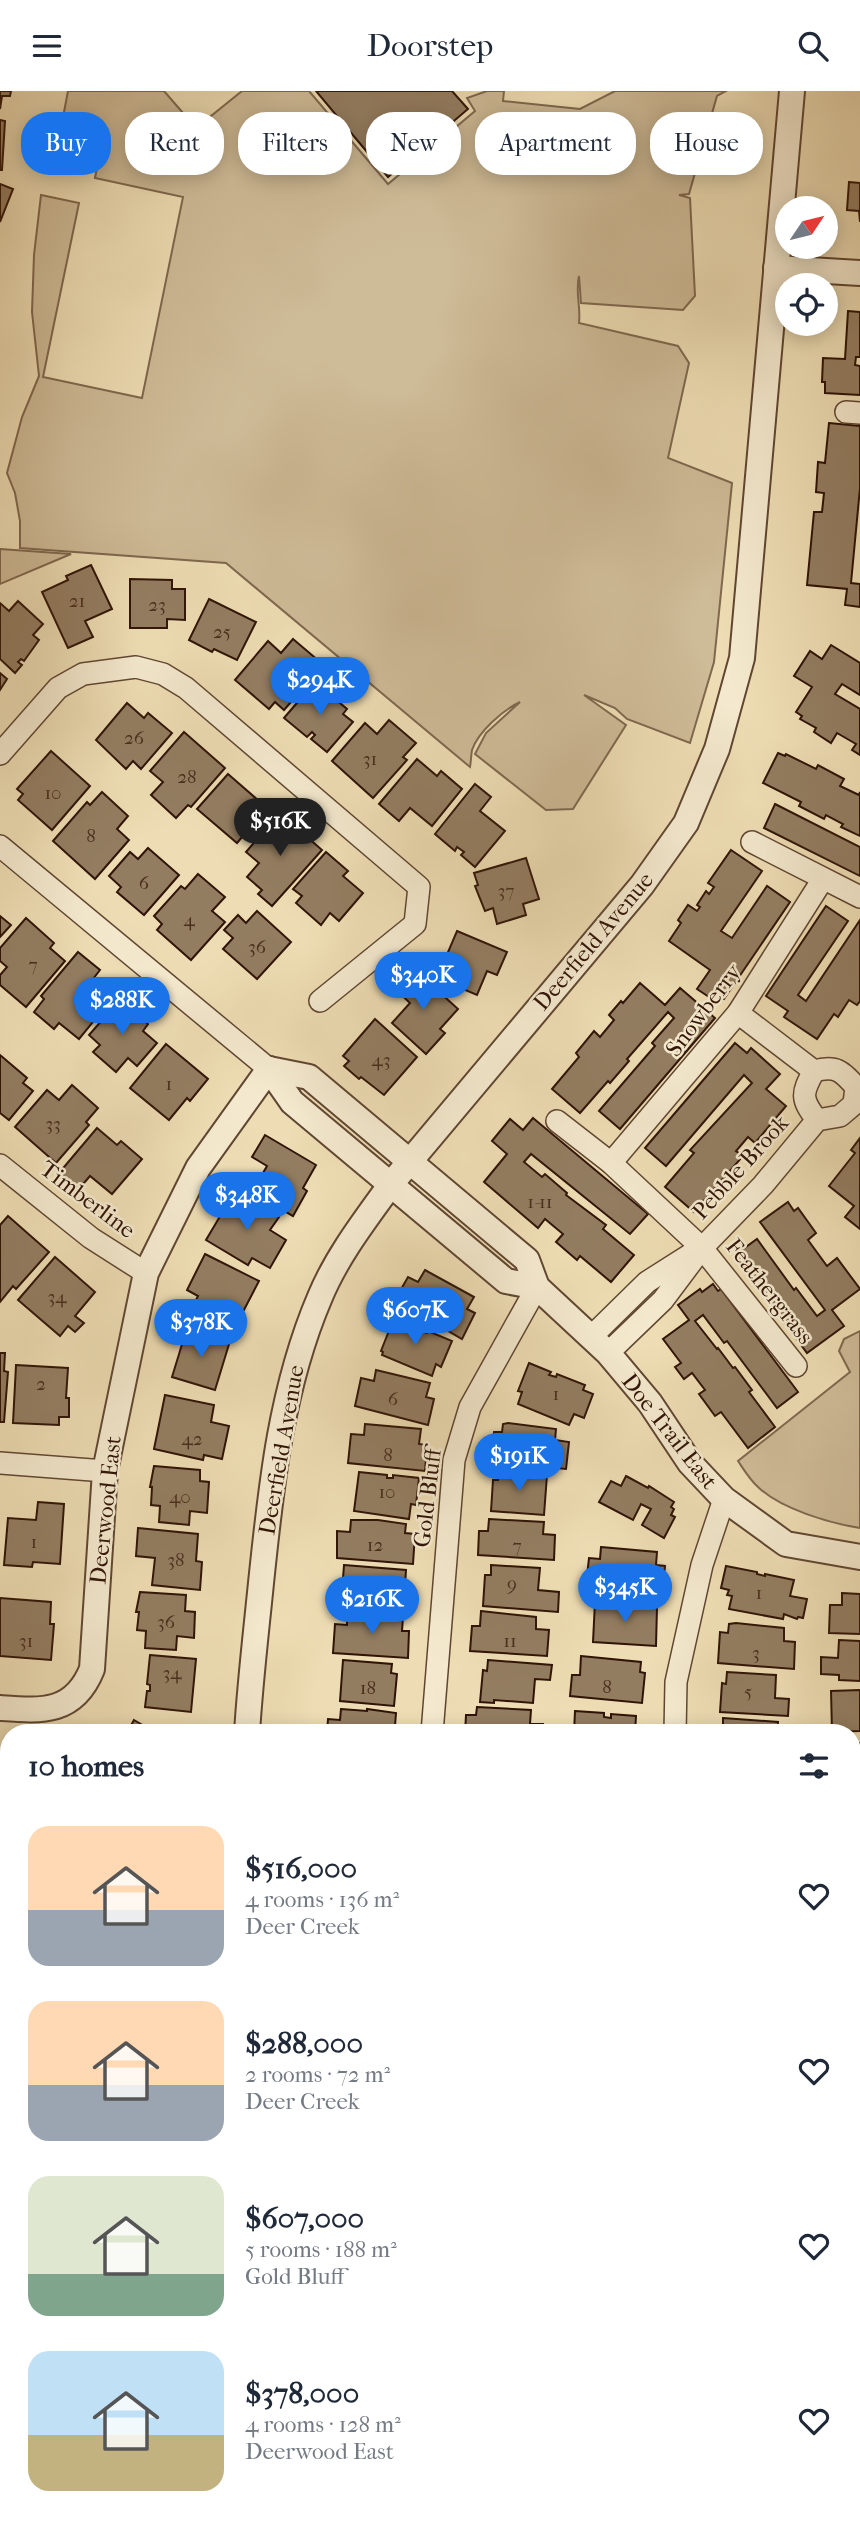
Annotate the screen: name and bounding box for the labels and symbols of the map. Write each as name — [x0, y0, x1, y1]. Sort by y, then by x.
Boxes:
north arrow — [775, 196, 838, 259]
house number: 21 — [69, 590, 85, 612]
house number: 23 — [148, 594, 166, 616]
house number: 25 — [213, 621, 231, 643]
pin: $294K — [271, 657, 369, 717]
house number: 26 — [124, 727, 145, 749]
house number: 31 — [363, 748, 377, 770]
house number: 28 — [177, 766, 197, 788]
house number: 10 — [44, 782, 62, 804]
pin: $516K — [231, 799, 329, 858]
house number: 8 — [86, 825, 96, 847]
street label: Deerfield Avenue — [528, 867, 659, 1016]
house number: 6 — [139, 872, 150, 894]
house number: 37 — [498, 880, 514, 902]
house number: 4 — [183, 909, 195, 931]
house number: 36 — [248, 936, 267, 958]
pin: $340K — [374, 953, 472, 1012]
house number: 7 — [28, 954, 38, 976]
street label: Snowberry — [660, 958, 747, 1062]
pin: $288K — [73, 977, 171, 1037]
house number: 43 — [371, 1049, 391, 1071]
house number: 1 — [166, 1073, 172, 1095]
street label: Pebble Brook — [687, 1109, 795, 1225]
house number: 33 — [45, 1113, 61, 1135]
street label: Timberline — [35, 1155, 140, 1244]
pin: $348K — [198, 1173, 296, 1232]
house number: 1-11 — [527, 1191, 553, 1213]
street label: Feathergrass — [720, 1233, 819, 1349]
house number: 34 — [47, 1286, 67, 1308]
pin: $607K — [366, 1287, 464, 1347]
pin: $378K — [152, 1299, 250, 1359]
street label: Deerfield Avenue — [253, 1363, 310, 1537]
street label: Doe Trail East — [616, 1368, 723, 1495]
house number: 2 — [36, 1373, 46, 1395]
house number: 1 — [553, 1383, 559, 1405]
house number: 6 — [388, 1388, 399, 1410]
house number: 42 — [182, 1428, 203, 1450]
pin: $191K — [470, 1433, 568, 1493]
street label: Deerwood East — [84, 1435, 127, 1586]
street label: Gold Bluff — [408, 1442, 448, 1549]
house number: 8 — [383, 1444, 393, 1466]
house number: 10 — [378, 1481, 396, 1503]
house number: 40 — [169, 1486, 191, 1508]
house number: 1 — [31, 1531, 37, 1553]
house number: 12 — [367, 1534, 384, 1556]
house number: 7 — [512, 1535, 522, 1557]
house number: 38 — [167, 1549, 185, 1571]
pin: $345K — [576, 1565, 674, 1624]
house number: 9 — [507, 1573, 517, 1595]
pin: $216K — [323, 1577, 421, 1636]
house number: 1 — [756, 1582, 762, 1604]
house number: 36 — [157, 1611, 176, 1633]
house number: 31 — [19, 1630, 33, 1652]
house number: 11 — [503, 1630, 517, 1652]
house number: 3 — [752, 1642, 760, 1664]
house number: 34 — [162, 1662, 182, 1684]
house number: 8 — [602, 1676, 612, 1698]
house number: 18 — [360, 1677, 376, 1699]
house number: 5 — [744, 1681, 752, 1703]

